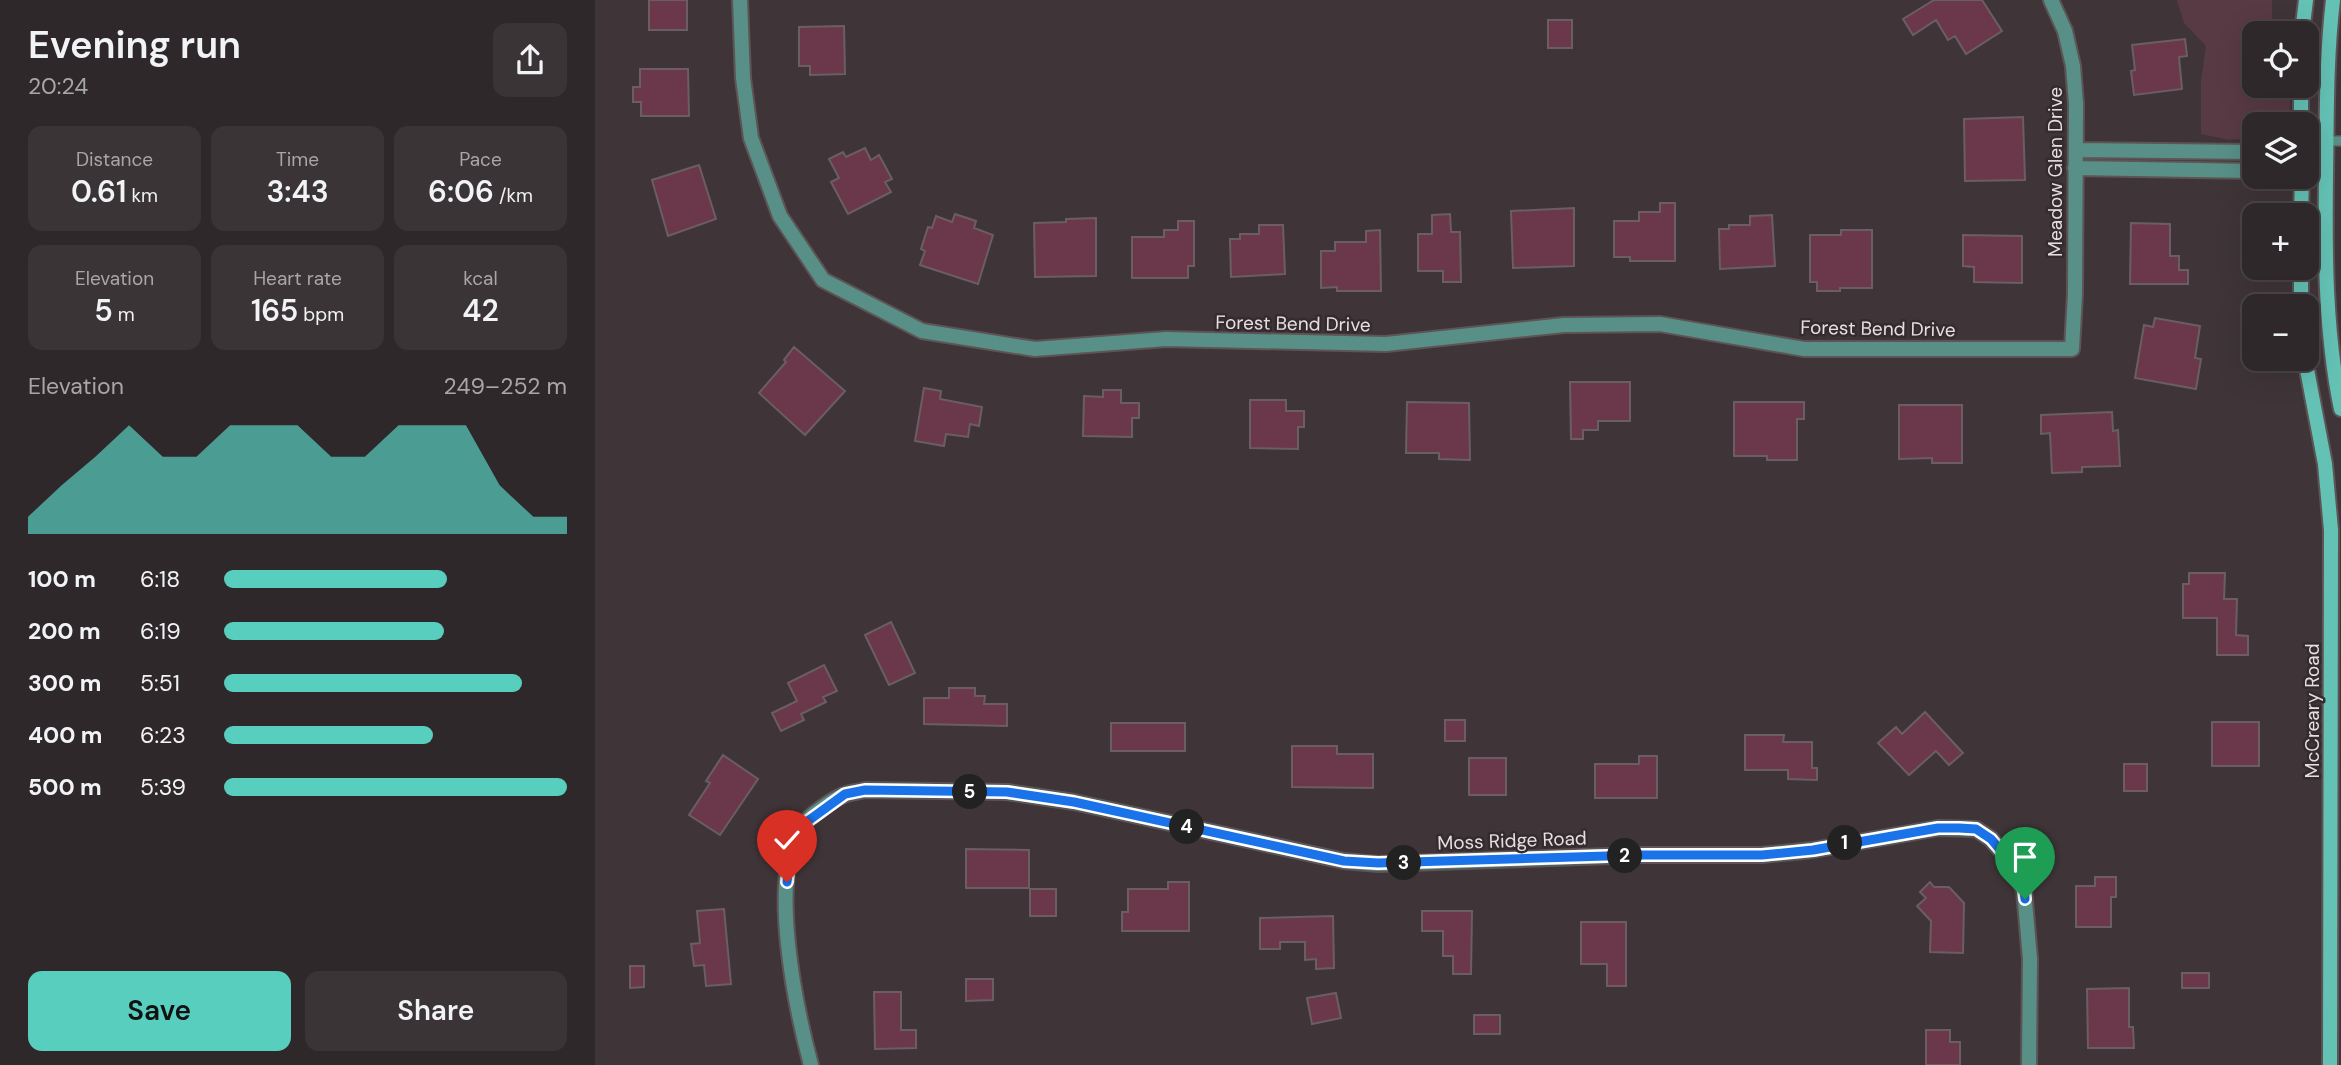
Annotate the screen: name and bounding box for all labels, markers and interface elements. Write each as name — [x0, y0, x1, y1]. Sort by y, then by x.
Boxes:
text: Evening run — [28, 20, 241, 70]
map controls — [2242, 21, 2319, 371]
button: locate — [2242, 21, 2319, 98]
button: share — [493, 23, 567, 97]
text: 20:24 — [28, 71, 88, 101]
street label: Meadow Glen Drive — [2043, 87, 2068, 257]
button: layers — [2242, 112, 2319, 189]
text: Distance — [76, 147, 153, 172]
text: Time — [276, 147, 319, 172]
text: Pace — [459, 147, 502, 172]
text: 0.61 — [71, 172, 126, 211]
text: 3:43 — [266, 172, 329, 211]
text: 6:06 — [428, 172, 494, 211]
text: km — [126, 183, 158, 208]
text: /km — [494, 183, 533, 208]
button: + — [2242, 203, 2319, 280]
text: Elevation — [75, 266, 154, 291]
text: Heart rate — [253, 266, 342, 291]
text: kcal — [463, 266, 498, 291]
text: 5 — [94, 291, 113, 330]
text: 165 — [251, 291, 298, 330]
text: 42 — [462, 291, 499, 330]
button: − — [2242, 294, 2319, 371]
text: m — [113, 302, 135, 327]
text: bpm — [298, 302, 344, 327]
street label: Forest Bend Drive — [1215, 310, 1371, 337]
street label: Forest Bend Drive — [1800, 315, 1956, 342]
text: Elevation — [28, 371, 124, 401]
text: 249–252 m — [444, 371, 567, 401]
text: 100 m — [28, 564, 96, 594]
text: 6:18 — [140, 564, 180, 594]
text: 200 m — [28, 616, 101, 646]
text: 6:19 — [140, 616, 181, 646]
street label: McCreary Road — [2300, 643, 2325, 779]
text: 300 m — [28, 668, 101, 698]
text: 5:51 — [140, 668, 180, 698]
text: 400 m — [28, 720, 102, 750]
text: 6:23 — [140, 720, 186, 750]
text: 500 m — [28, 772, 102, 802]
text: 5:39 — [140, 772, 186, 802]
pin: 5 — [953, 774, 987, 810]
text: 5 — [964, 779, 975, 804]
pin — [757, 810, 817, 882]
pin: 4 — [1169, 810, 1205, 844]
text: 4 — [1180, 814, 1193, 839]
icon: check — [768, 821, 806, 859]
street label: Moss Ridge Road — [1437, 825, 1587, 856]
pin: 1 — [1827, 826, 1863, 860]
pin — [1995, 827, 2055, 899]
text: 1 — [1841, 830, 1848, 855]
pin: 2 — [1607, 838, 1643, 874]
icon: arrive — [2006, 838, 2044, 876]
text: 2 — [1619, 843, 1630, 868]
pin: 3 — [1387, 846, 1421, 880]
text: 3 — [1398, 850, 1409, 875]
button: Save — [28, 971, 291, 1051]
button: Share — [305, 971, 567, 1051]

